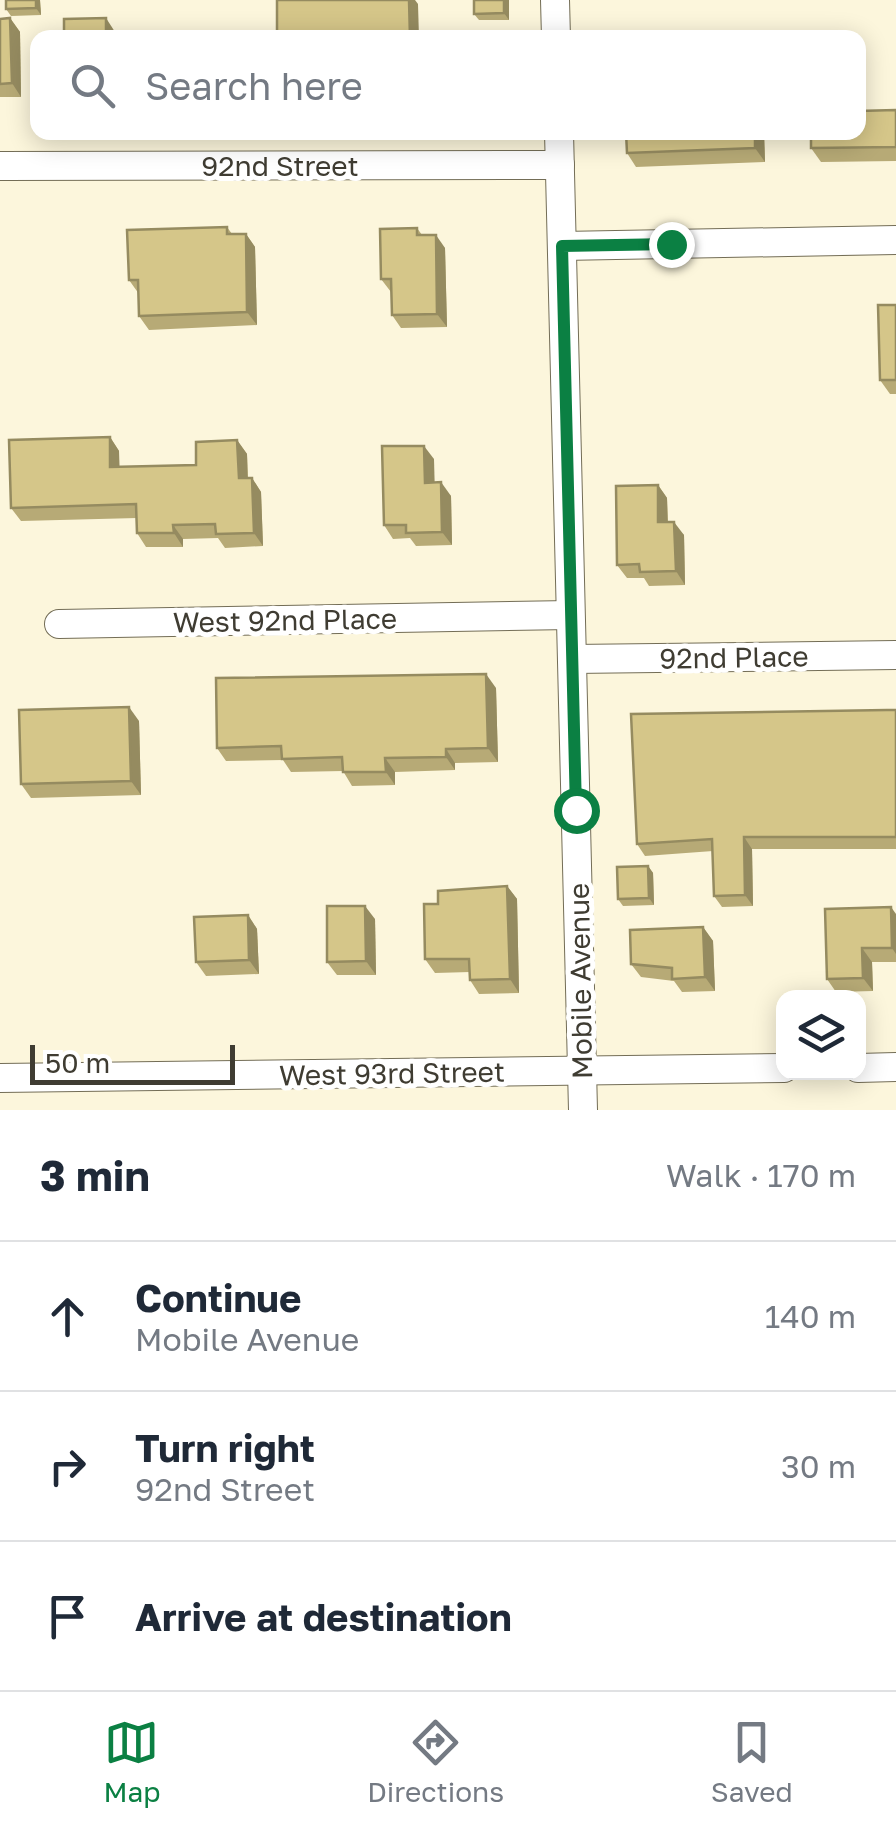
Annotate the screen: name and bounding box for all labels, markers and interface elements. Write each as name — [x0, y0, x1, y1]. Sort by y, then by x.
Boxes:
search box — [30, 30, 866, 140]
icon: search — [65, 58, 120, 113]
text: Search here — [145, 63, 363, 108]
street label: 92nd Street — [201, 149, 359, 182]
route end — [649, 222, 695, 268]
street label: West 92nd Place — [173, 602, 397, 638]
street label: 92nd Place — [659, 639, 809, 675]
route start — [554, 788, 600, 834]
street label: Mobile Avenue — [562, 883, 598, 1079]
map controls — [776, 990, 866, 1080]
button: layers — [776, 990, 866, 1080]
scale bar — [30, 1040, 235, 1084]
text: 50 m — [45, 1046, 110, 1079]
street label: West 93rd Street — [279, 1055, 505, 1091]
text: 3 min — [40, 1150, 150, 1200]
text: Walk · 170 m — [666, 1156, 856, 1194]
text: Continue — [135, 1275, 301, 1320]
icon: ahead — [40, 1289, 95, 1344]
text: 140 m — [765, 1297, 856, 1335]
text: Mobile Avenue — [135, 1320, 359, 1358]
text: Turn right — [135, 1425, 315, 1470]
icon: right — [40, 1439, 95, 1494]
text: 30 m — [781, 1447, 856, 1485]
text: 92nd Street — [135, 1470, 315, 1508]
icon: arrive — [40, 1589, 95, 1644]
text: Arrive at destination — [135, 1594, 512, 1639]
tab: Map — [103, 1715, 161, 1808]
tab: Directions — [367, 1715, 504, 1808]
tab: Saved — [711, 1715, 793, 1808]

